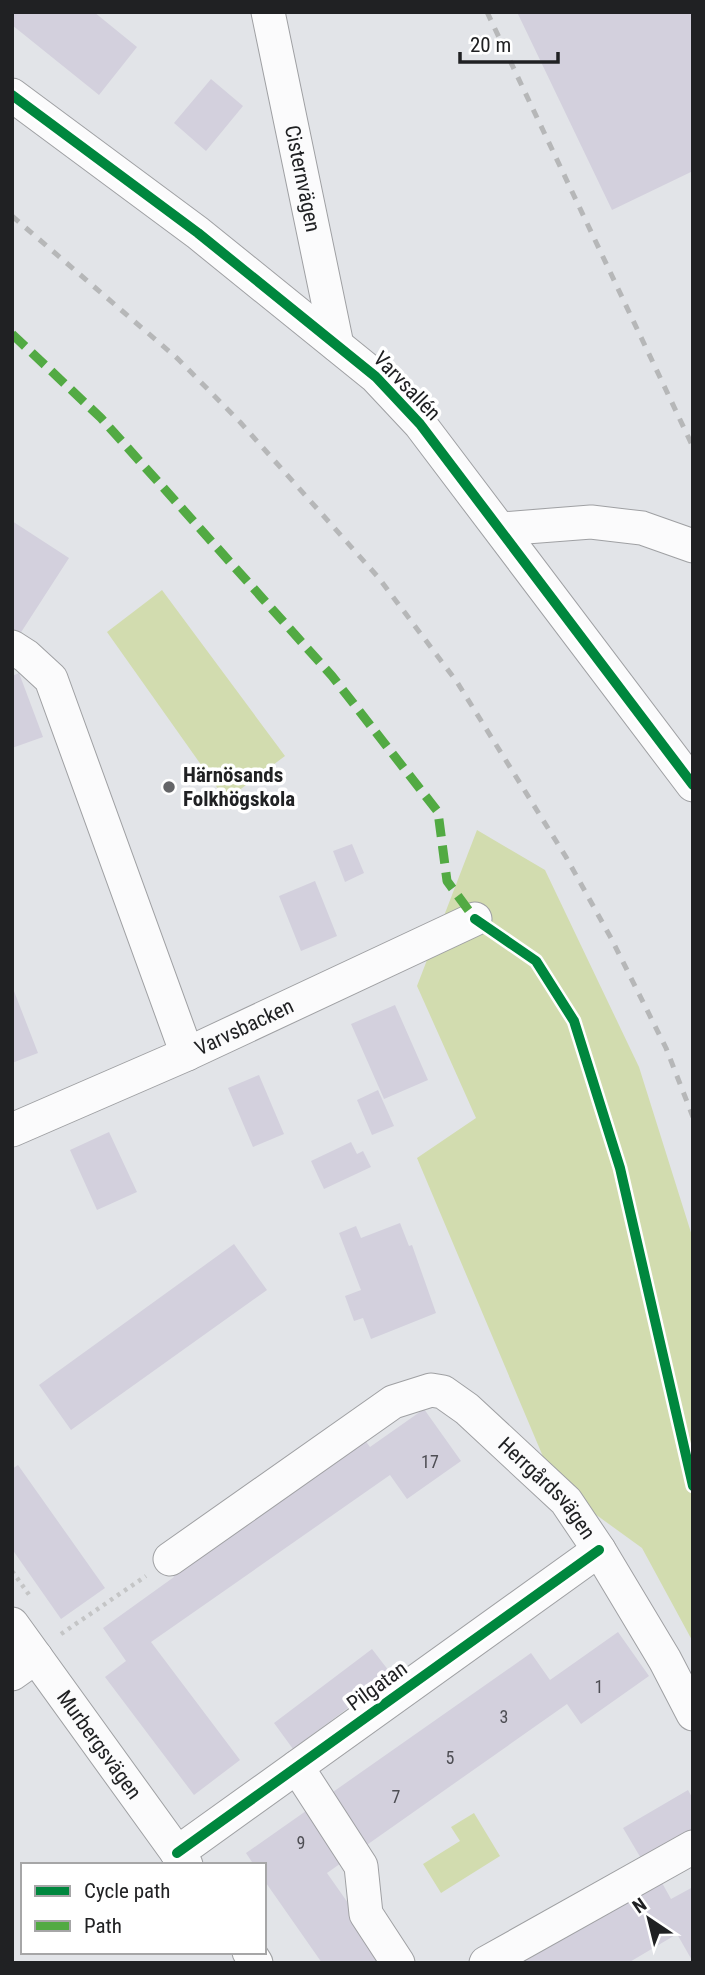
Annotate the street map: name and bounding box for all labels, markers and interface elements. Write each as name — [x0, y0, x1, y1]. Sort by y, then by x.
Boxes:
scale bar — [460, 21, 558, 65]
text: 20 m — [470, 33, 511, 57]
street label: Cisternvägen — [280, 123, 325, 234]
street label: Varvsallén — [368, 347, 446, 425]
place label: Härnösands Folkhögskola — [183, 763, 295, 811]
marker: Härnösands Folkhögskola — [161, 779, 177, 795]
street label: Varvsbacken — [191, 994, 297, 1061]
street label: Herrgårdsvägen — [493, 1432, 600, 1544]
house number: 17 — [421, 1451, 439, 1472]
street label: Pilgatan — [342, 1656, 412, 1716]
house number: 1 — [595, 1676, 603, 1697]
street label: Murbergsvägen — [52, 1686, 146, 1804]
house number: 3 — [500, 1706, 508, 1727]
house number: 5 — [446, 1747, 455, 1768]
house number: 7 — [392, 1786, 401, 1807]
house number: 9 — [297, 1832, 305, 1853]
legend — [21, 1863, 266, 1954]
text: Cycle path — [84, 1879, 170, 1903]
north arrow — [614, 1884, 684, 1954]
text: N — [628, 1893, 651, 1918]
text: Path — [84, 1914, 122, 1938]

